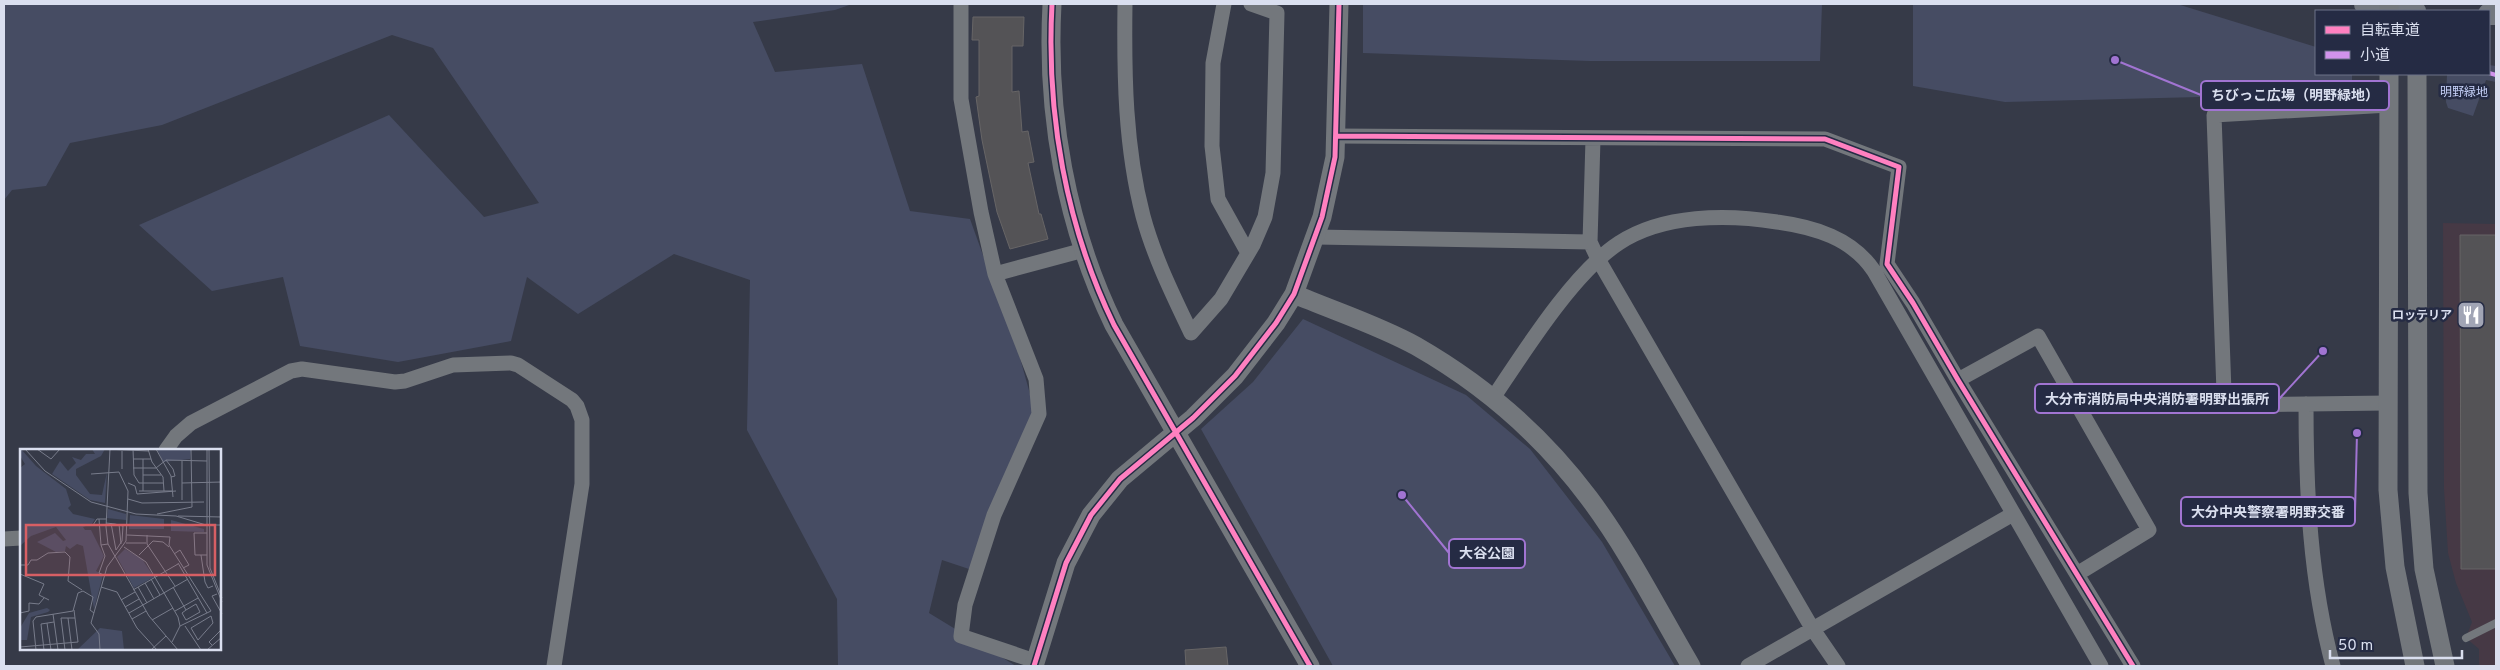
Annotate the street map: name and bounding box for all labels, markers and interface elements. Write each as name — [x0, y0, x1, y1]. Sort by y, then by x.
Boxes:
legend — [2315, 10, 2490, 75]
text: 自転車道 — [2360, 22, 2420, 41]
text: 小道 — [2360, 47, 2390, 66]
callout: ちびっこ広場（明野緑地） — [2201, 81, 2389, 110]
park label: 明野緑地 — [2440, 85, 2488, 101]
text: ちびっこ広場（明野緑地） — [2211, 87, 2379, 105]
restaurant icon: ロッテリア — [2456, 300, 2486, 330]
place label: ロッテリア — [2392, 308, 2452, 324]
callout: 大分市消防局中央消防署明野出張所 — [2035, 384, 2279, 413]
text: 大分市消防局中央消防署明野出張所 — [2045, 392, 2269, 409]
inset map — [20, 449, 221, 650]
callout: 大分中央警察署明野交番 — [2181, 497, 2355, 526]
text: 大分中央警察署明野交番 — [2191, 505, 2345, 522]
callout: 大谷公園 — [1449, 539, 1525, 568]
text: 大谷公園 — [1459, 546, 1515, 563]
scale bar — [2330, 628, 2462, 660]
text: 50 m — [2338, 637, 2373, 656]

